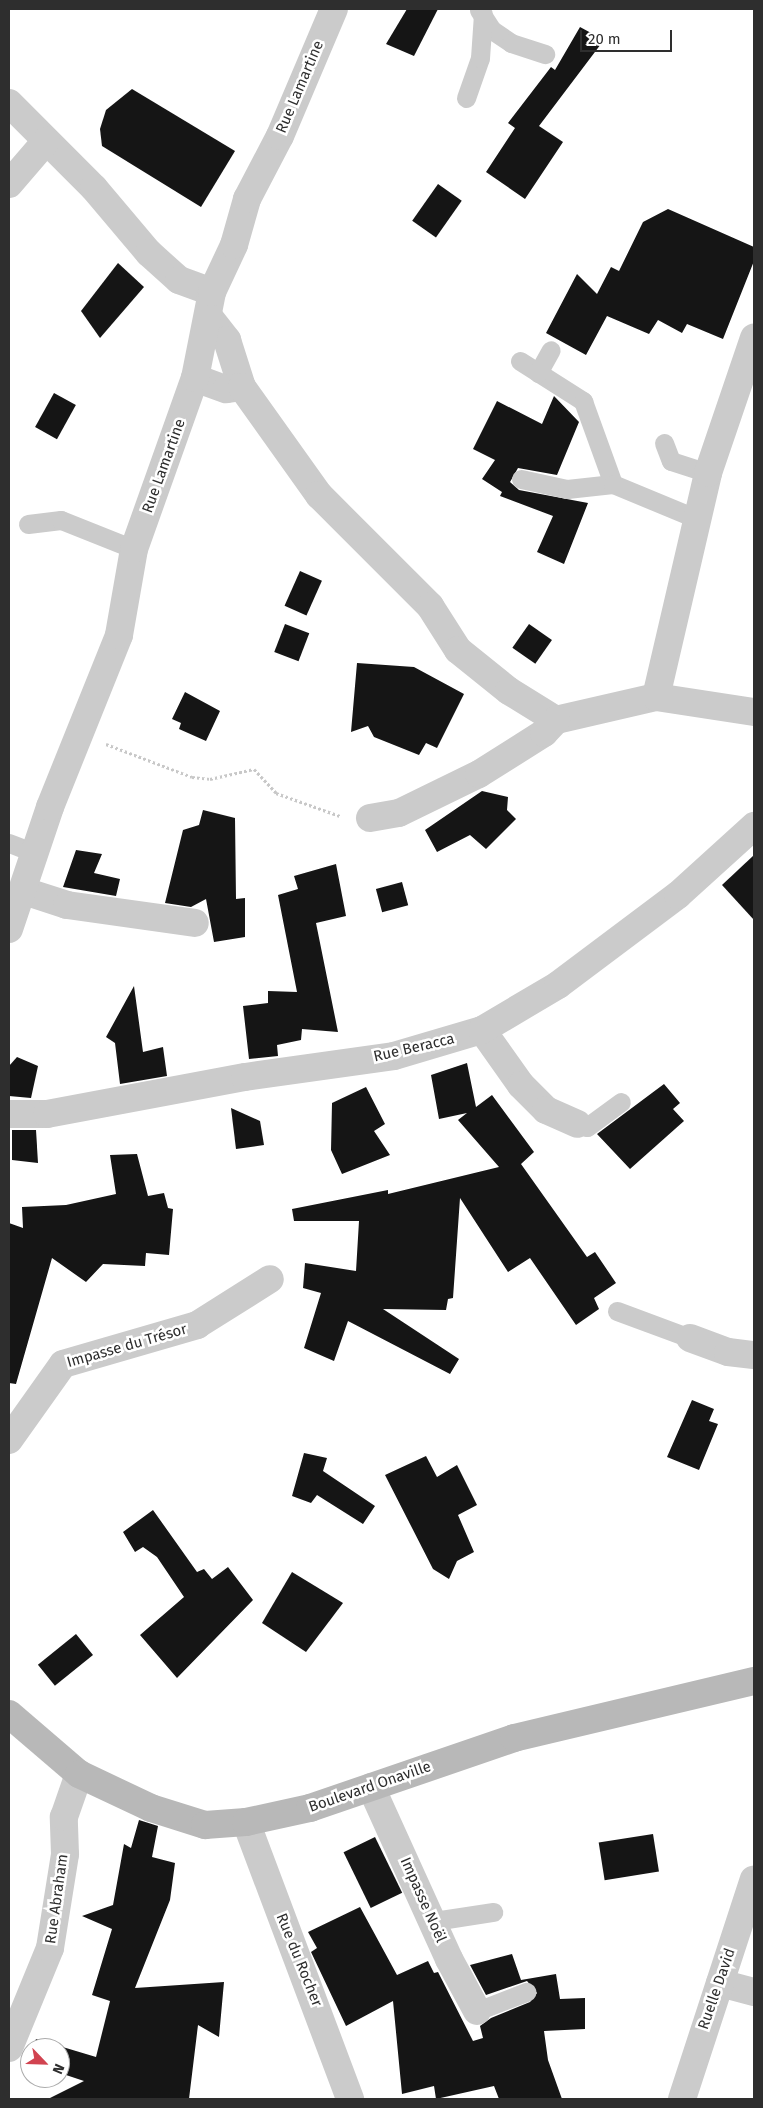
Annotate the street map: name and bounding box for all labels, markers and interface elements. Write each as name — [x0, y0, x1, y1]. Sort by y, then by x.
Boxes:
scale bar — [583, 20, 676, 52]
text: 20 m — [588, 30, 621, 48]
street label: Rue Lamartine — [272, 38, 328, 136]
street label: Rue Lamartine — [139, 416, 189, 516]
street label: Rue Beracca — [372, 1030, 456, 1066]
street label: Impasse du Trésor — [65, 1320, 189, 1372]
street label: Boulevard Onaville — [306, 1758, 434, 1816]
street label: Rue Abraham — [42, 1853, 72, 1945]
street label: Impasse Noël — [396, 1854, 450, 1946]
street label: Rue du Rocher — [272, 1911, 326, 2009]
street label: Ruelle David — [695, 1946, 739, 2032]
north arrow — [20, 2038, 70, 2088]
text: N — [49, 2061, 68, 2077]

